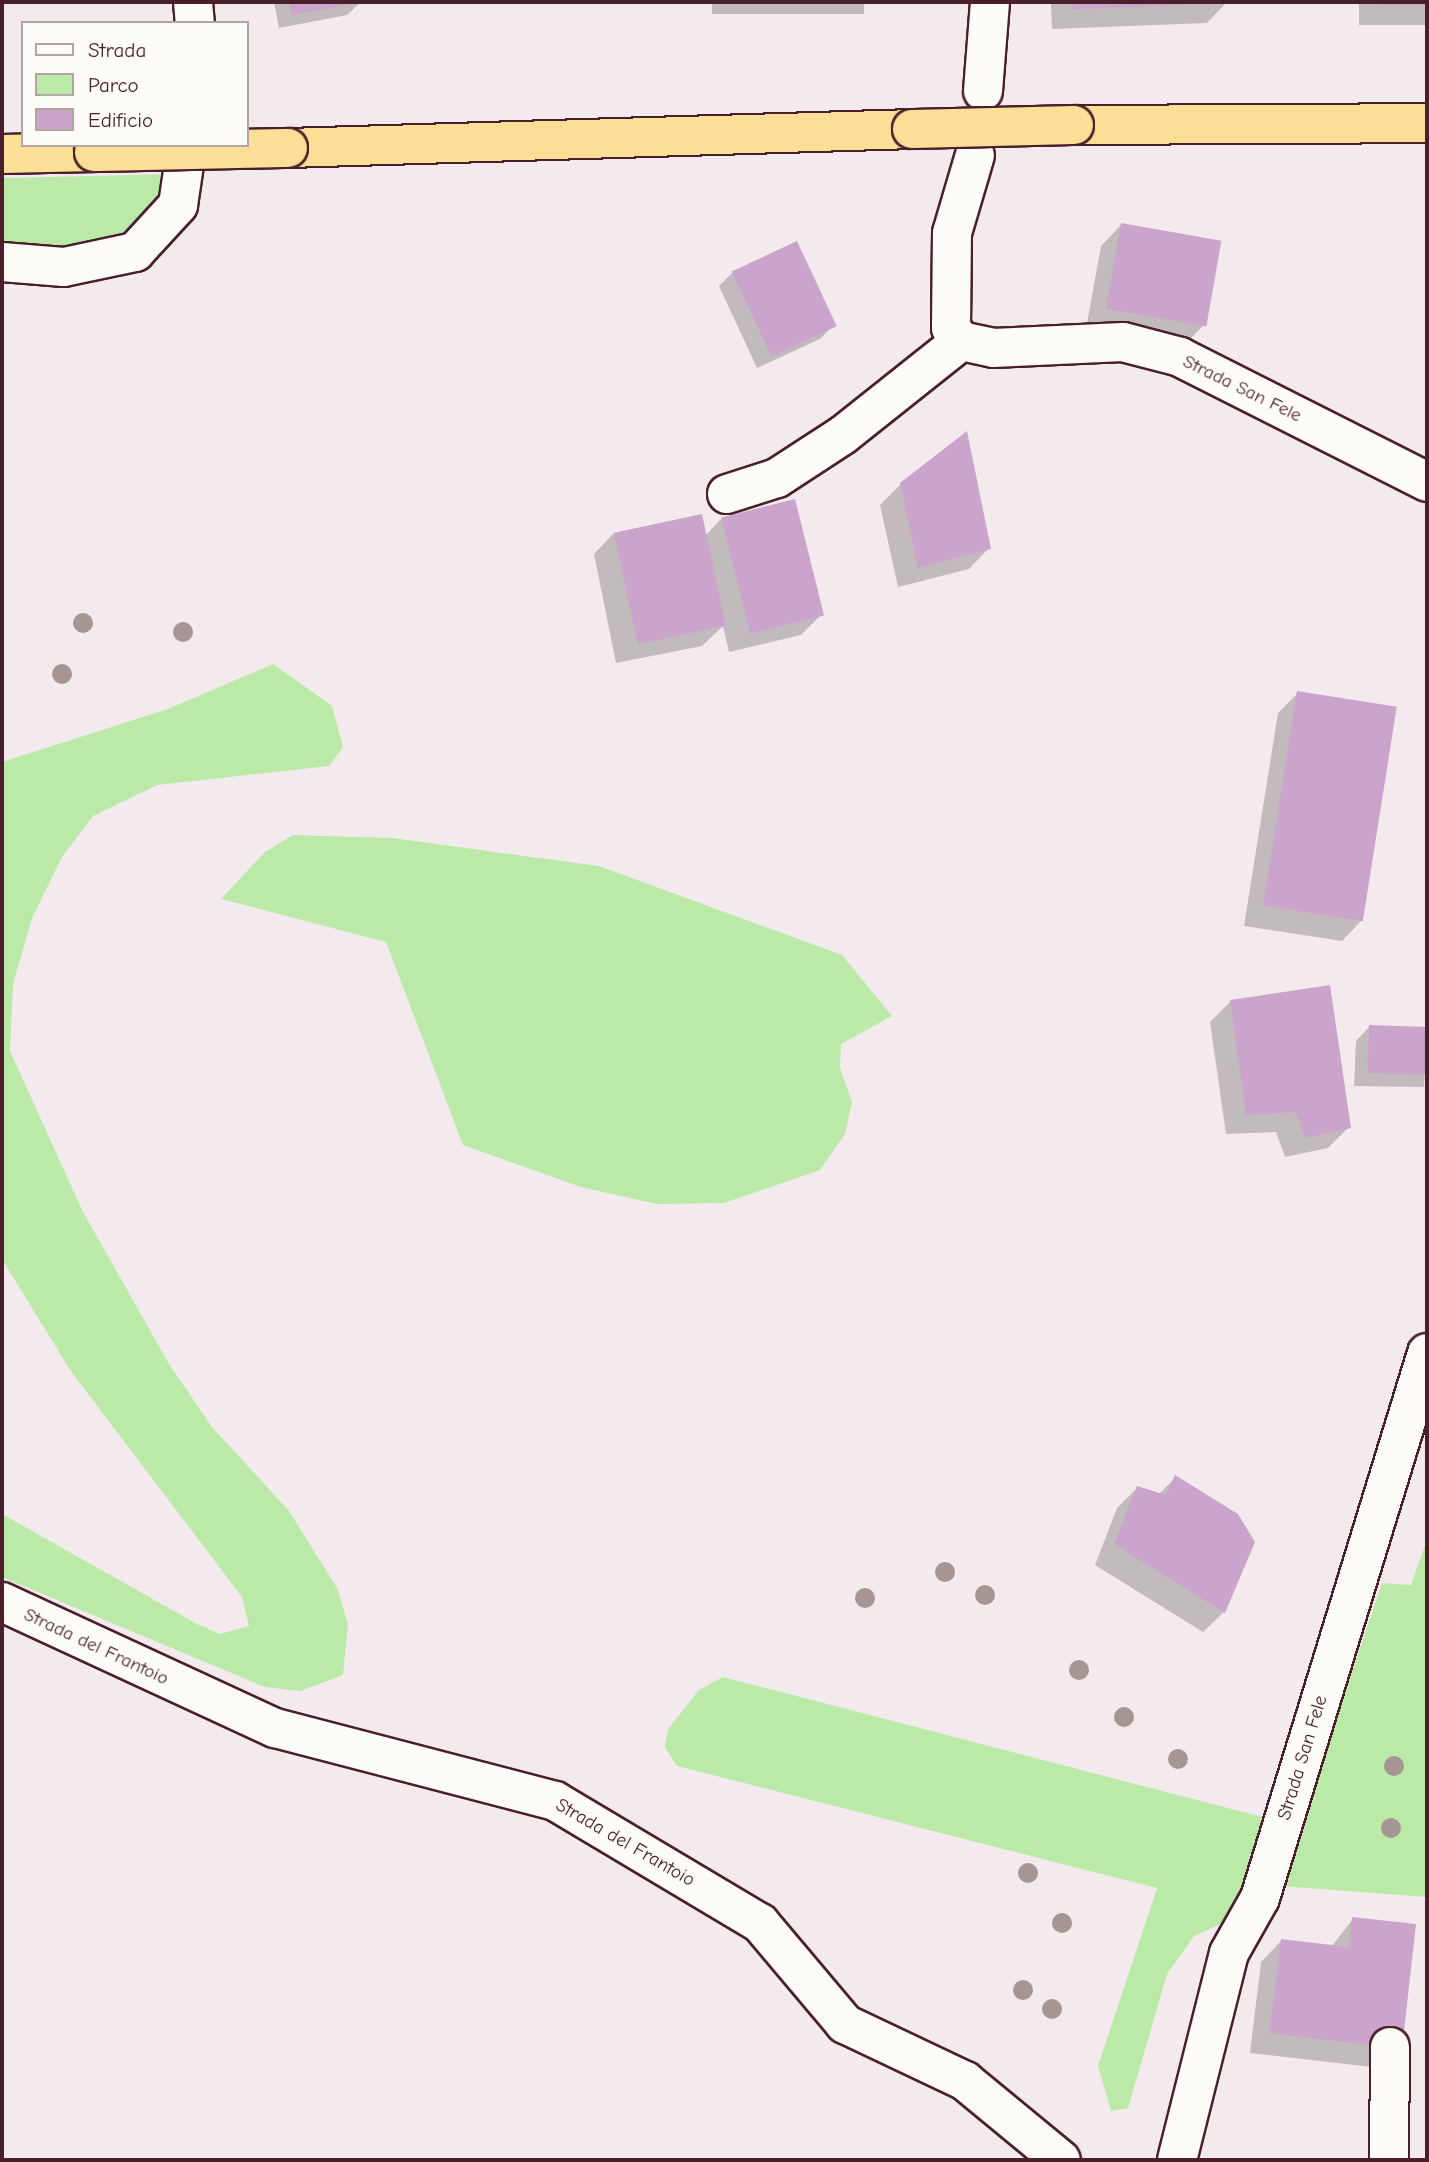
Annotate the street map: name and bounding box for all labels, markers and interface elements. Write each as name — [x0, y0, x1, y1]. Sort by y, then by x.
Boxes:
legend — [21, 21, 248, 147]
text: Strada — [88, 38, 146, 62]
text: Parco — [88, 73, 139, 97]
text: Edificio — [88, 108, 153, 132]
street label: Strada San Fele — [1179, 350, 1305, 428]
street label: Strada del Frantoio — [20, 1603, 172, 1691]
street label: Strada San Fele — [1273, 1693, 1333, 1823]
street label: Strada del Frantoio — [551, 1794, 699, 1892]

